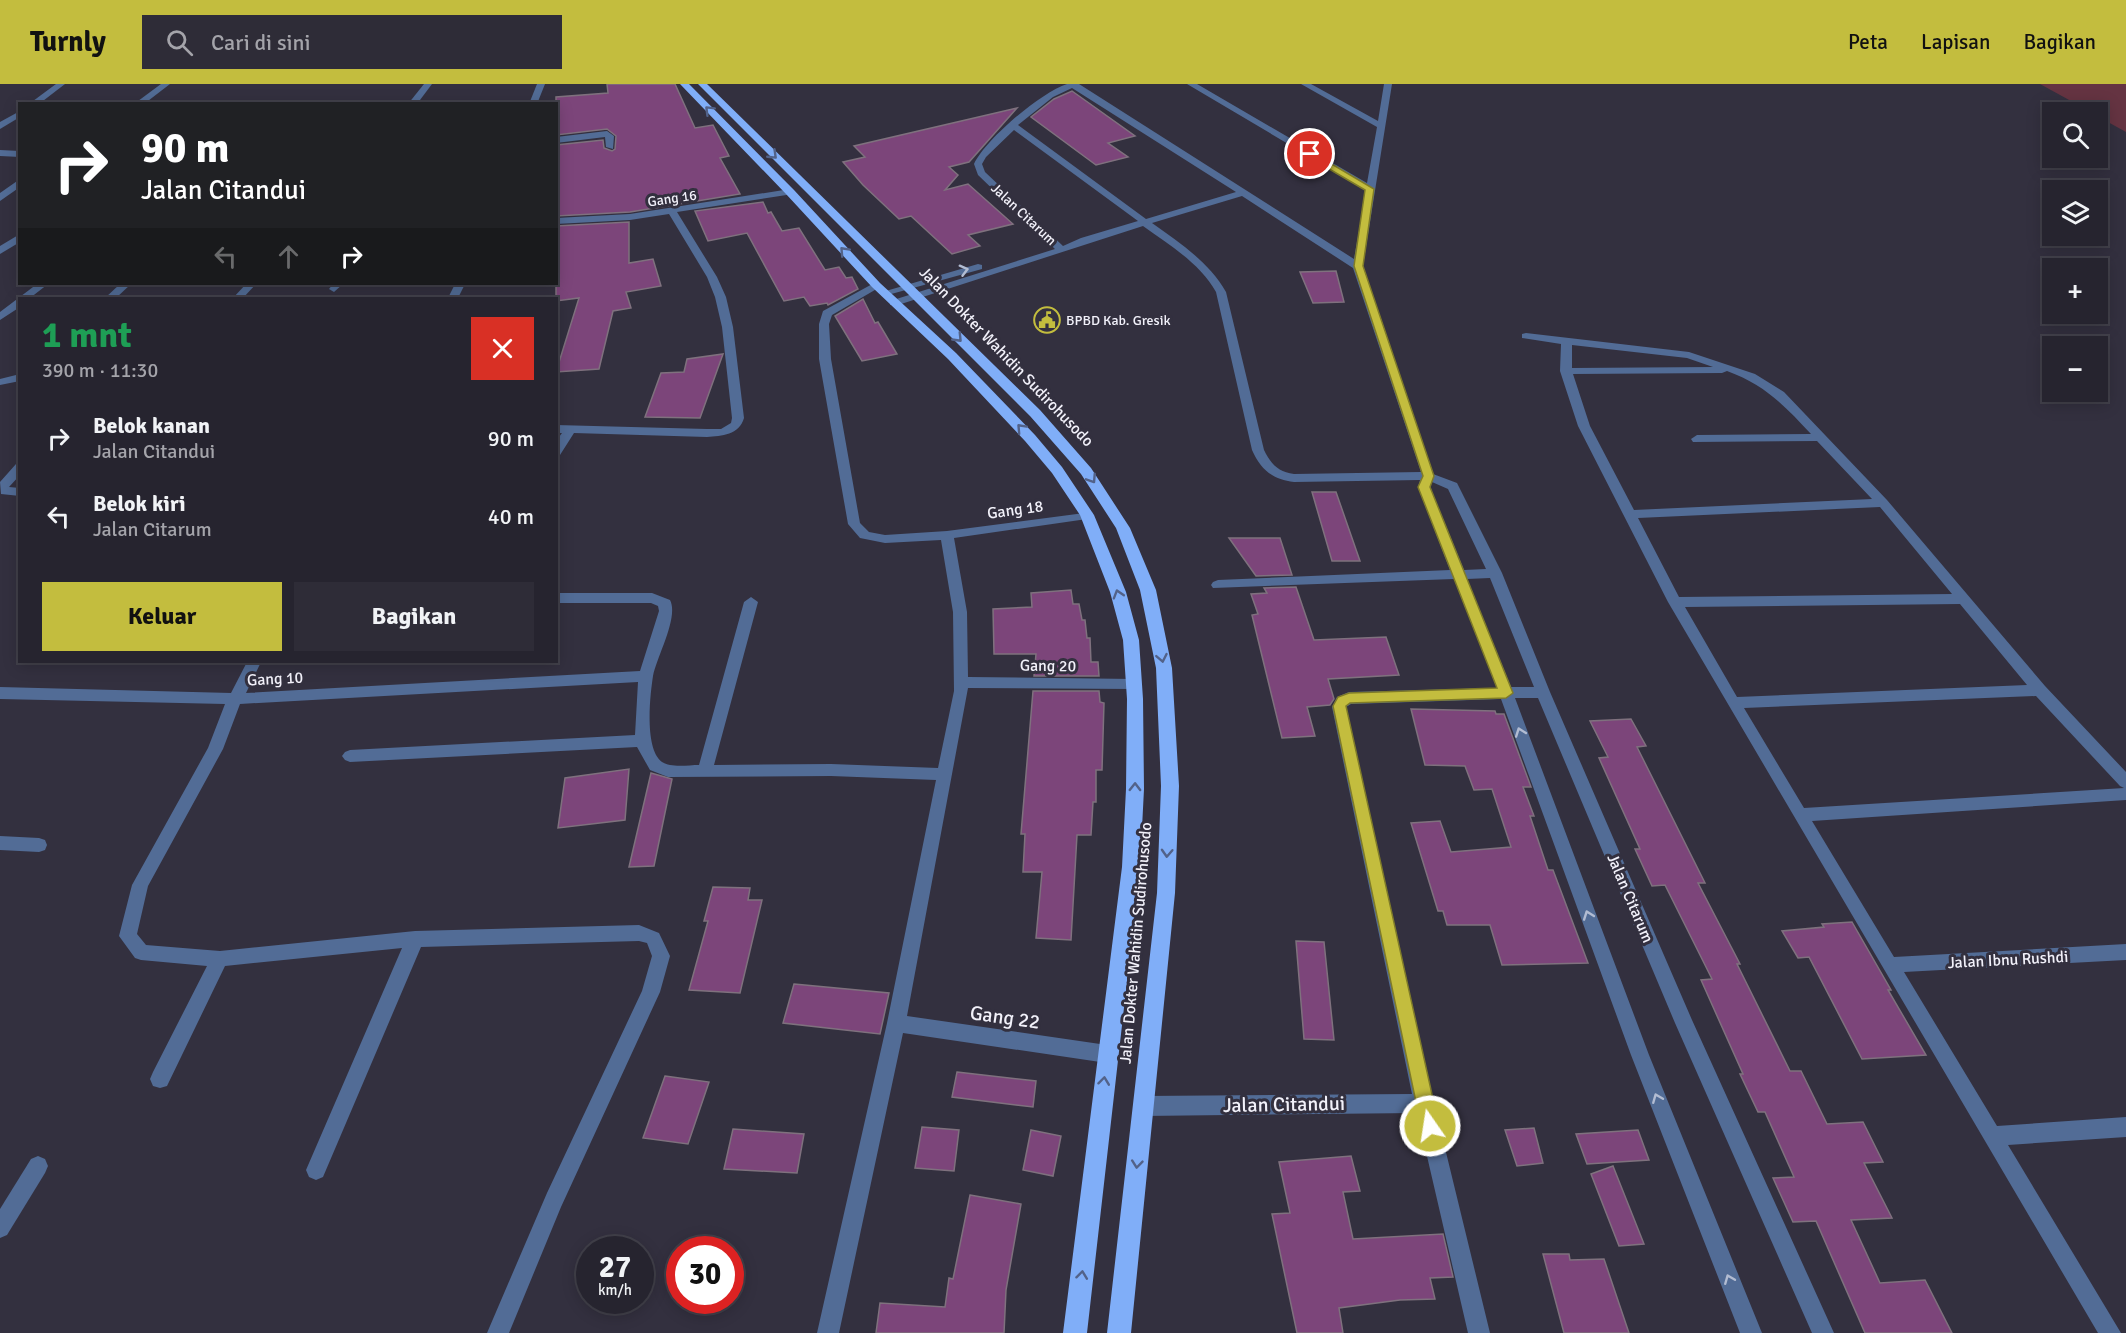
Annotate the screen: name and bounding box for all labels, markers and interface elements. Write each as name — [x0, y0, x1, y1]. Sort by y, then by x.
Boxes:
search box — [142, 15, 562, 69]
text: Turnly — [30, 25, 106, 59]
icon: search — [163, 26, 196, 59]
text: Cari di sini — [211, 29, 311, 56]
text: Peta — [1848, 29, 1888, 55]
text: Lapisan — [1921, 29, 1990, 55]
text: Bagikan — [2023, 29, 2096, 55]
map controls — [2042, 102, 2108, 402]
button: search — [2042, 102, 2108, 168]
one-way arrow — [706, 106, 717, 117]
text: 90 m — [141, 123, 230, 174]
icon: right — [42, 126, 120, 204]
pin — [1284, 128, 1335, 179]
icon: arrive — [1293, 137, 1326, 170]
one-way arrow — [766, 148, 776, 159]
text: Jalan Citandui — [141, 174, 306, 207]
street label: Jalan Citarum — [987, 180, 1060, 249]
button: layers — [2042, 180, 2108, 246]
street label: Gang 16 — [646, 187, 698, 210]
icon: left — [209, 240, 242, 273]
icon: ahead — [272, 240, 305, 273]
icon: right — [335, 240, 368, 273]
one-way arrow — [840, 247, 851, 257]
button: + — [2042, 258, 2108, 324]
street label: Jalan Dokter Wahidin Sudirohusodo — [915, 262, 1098, 451]
one-way arrow — [959, 265, 969, 278]
public building icon: BPBD Kab. Gresik — [1032, 305, 1062, 335]
place label: BPBD Kab. Gresik — [1066, 312, 1171, 329]
text: 1 mnt — [42, 313, 132, 358]
button: close — [471, 317, 534, 380]
one-way arrow — [950, 330, 961, 341]
button: − — [2042, 336, 2108, 402]
text: 390 m · 11:30 — [42, 358, 158, 383]
text: Belok kanan — [93, 412, 210, 439]
icon: right — [42, 422, 75, 455]
one-way arrow — [1017, 424, 1028, 435]
text: 90 m — [488, 425, 534, 452]
text: Jalan Citandui — [93, 439, 215, 464]
one-way arrow — [1084, 473, 1096, 483]
text: Belok kiri — [93, 490, 186, 517]
street label: Gang 18 — [986, 496, 1044, 524]
icon: left — [42, 500, 75, 533]
text: 40 m — [488, 503, 534, 530]
text: Jalan Citarum — [93, 517, 212, 542]
button: Keluar — [42, 582, 282, 651]
button: Bagikan — [294, 582, 534, 651]
one-way arrow — [1113, 589, 1125, 600]
one-way arrow — [1155, 653, 1168, 663]
street label: Gang 20 — [1020, 656, 1076, 676]
street label: Gang 10 — [246, 668, 304, 690]
one-way arrow — [1515, 727, 1528, 738]
one-way arrow — [1128, 783, 1141, 792]
street label: Jalan Dokter Wahidin Sudirohusodo — [1115, 821, 1157, 1065]
one-way arrow — [1161, 848, 1174, 857]
street label: Jalan Citarum — [1602, 851, 1658, 946]
one-way arrow — [1583, 910, 1595, 921]
street label: Jalan Ibnu Rushdi — [1947, 947, 2069, 973]
street label: Gang 22 — [968, 1000, 1042, 1035]
one-way arrow — [1097, 1077, 1110, 1086]
street label: Jalan Citandui — [1223, 1091, 1345, 1118]
one-way arrow — [1652, 1093, 1664, 1104]
position arrow — [1398, 1094, 1462, 1158]
one-way arrow — [1131, 1159, 1144, 1169]
speed limit sign: 30 — [666, 1236, 744, 1314]
text: 27 — [599, 1249, 631, 1286]
one-way arrow — [1075, 1270, 1088, 1279]
one-way arrow — [1724, 1274, 1736, 1285]
text: km/h — [598, 1281, 632, 1299]

